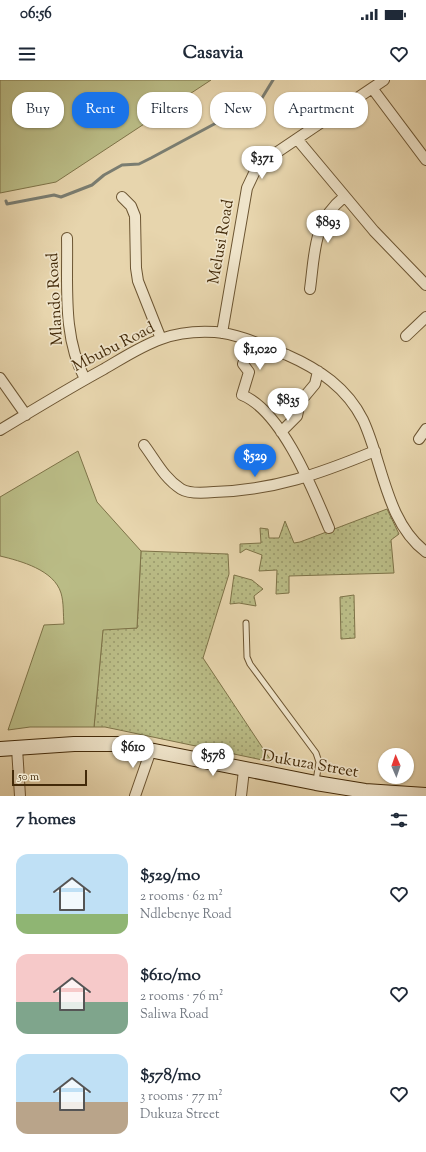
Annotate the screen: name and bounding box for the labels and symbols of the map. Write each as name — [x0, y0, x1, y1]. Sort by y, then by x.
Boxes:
pin: $371 — [238, 146, 286, 180]
street label: Melusi Road — [203, 198, 241, 286]
pin: $893 — [304, 210, 352, 244]
street label: Mlando Road — [42, 252, 70, 346]
street label: Mbubu Road — [69, 317, 159, 379]
pin: $1,020 — [227, 337, 293, 371]
pin: $835 — [264, 388, 312, 422]
pin: $529 — [231, 444, 279, 478]
pin: $610 — [109, 735, 157, 769]
pin: $578 — [189, 743, 237, 777]
street label: Dukuza Street — [260, 745, 361, 785]
north arrow — [378, 748, 414, 784]
scale bar — [12, 768, 87, 787]

